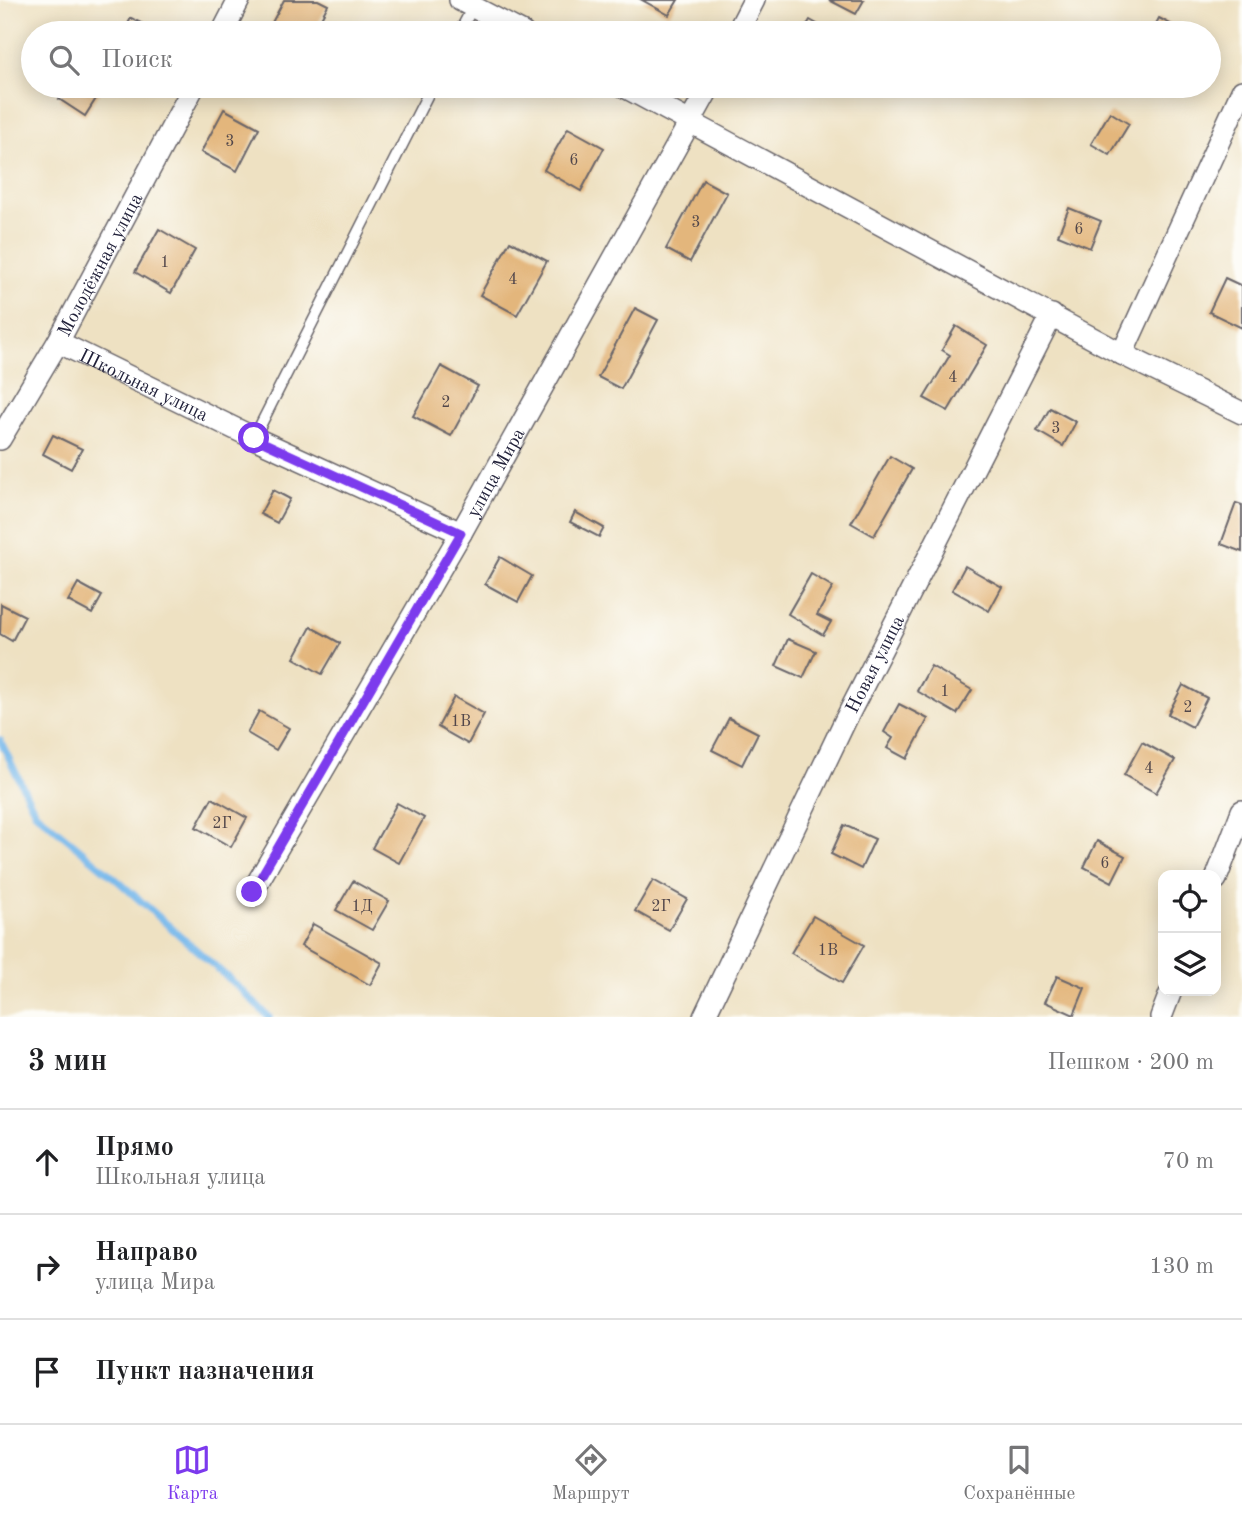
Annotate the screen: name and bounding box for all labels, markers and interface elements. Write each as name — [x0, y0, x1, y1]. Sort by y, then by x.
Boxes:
search box — [21, 21, 1221, 98]
icon: search — [45, 41, 83, 79]
text: Поиск — [101, 47, 173, 73]
house number: 3 — [225, 134, 235, 150]
house number: 6 — [569, 153, 579, 169]
street label: Молодёжная улица — [56, 190, 148, 340]
house number: 3 — [691, 215, 701, 231]
house number: 6 — [1074, 222, 1084, 238]
house number: 1 — [160, 255, 170, 271]
house number: 4 — [508, 272, 518, 288]
street label: Школьная улица — [76, 347, 211, 426]
house number: 4 — [948, 370, 958, 386]
house number: 2 — [441, 395, 451, 411]
house number: 3 — [1051, 421, 1061, 437]
route start — [238, 422, 269, 453]
street label: улица Мира — [465, 425, 530, 521]
street label: Новая улица — [844, 613, 909, 717]
house number: 1 — [940, 684, 950, 700]
house number: 2 — [1183, 700, 1193, 716]
house number: 1В — [451, 714, 471, 730]
house number: 4 — [1144, 761, 1154, 777]
house number: 2Г — [212, 816, 232, 832]
house number: 6 — [1100, 856, 1110, 872]
map controls — [1158, 870, 1221, 996]
button: locate — [1158, 870, 1221, 933]
route end — [236, 876, 267, 907]
house number: 1Д — [351, 899, 373, 915]
house number: 2Г — [651, 899, 671, 915]
button: layers — [1158, 933, 1221, 996]
house number: 1В — [818, 943, 838, 959]
text: 3 мин — [28, 1047, 107, 1077]
text: Пешком · 200 m — [1048, 1051, 1214, 1074]
text: Прямо — [95, 1135, 174, 1161]
icon: ahead — [28, 1143, 66, 1181]
text: 70 m — [1163, 1150, 1214, 1173]
text: Школьная улица — [95, 1166, 266, 1189]
text: Направо — [95, 1240, 198, 1266]
icon: right — [28, 1248, 66, 1286]
text: 130 m — [1149, 1255, 1214, 1278]
text: улица Мира — [95, 1271, 215, 1294]
icon: arrive — [28, 1353, 66, 1391]
text: Пункт назначения — [95, 1359, 314, 1385]
tab: Карта — [167, 1441, 218, 1506]
tab: Маршрут — [552, 1441, 630, 1506]
tab: Сохранённые — [963, 1441, 1075, 1506]

